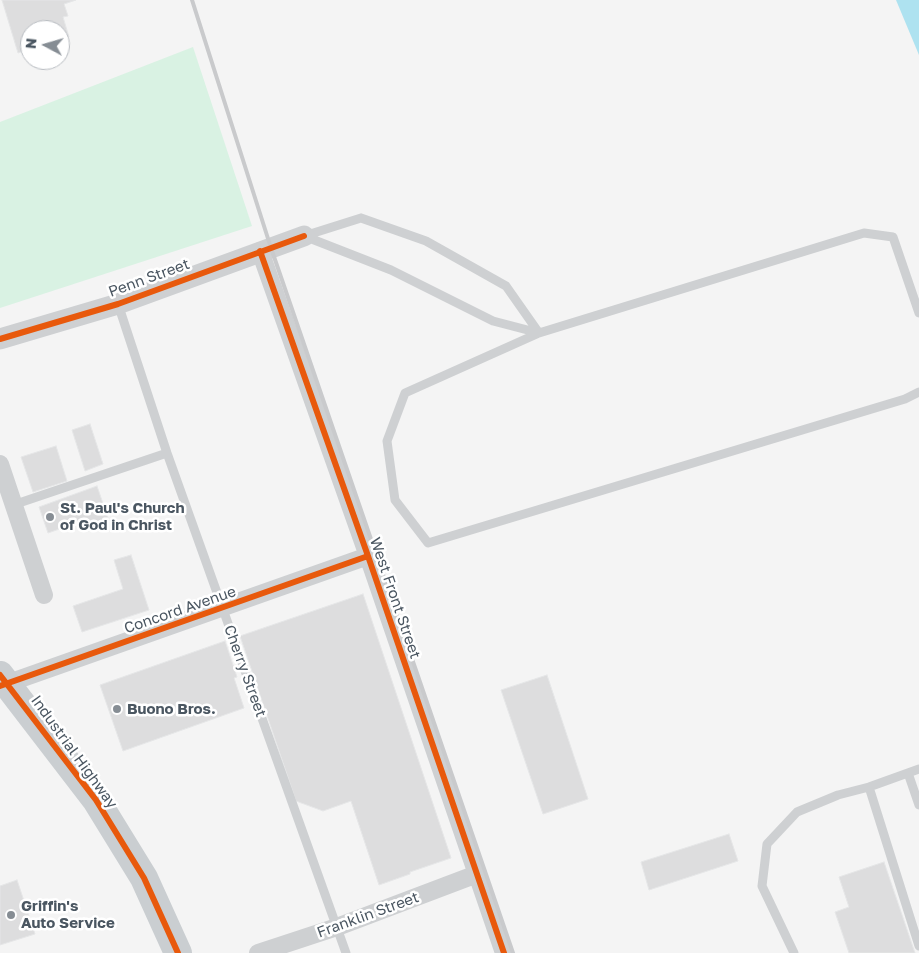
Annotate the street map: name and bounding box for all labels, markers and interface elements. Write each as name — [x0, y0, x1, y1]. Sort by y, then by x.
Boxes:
north arrow — [20, 20, 70, 70]
text: N — [22, 37, 40, 50]
street label: Penn Street — [106, 255, 192, 301]
place label: St. Paul's Church of God in Christ — [60, 499, 185, 534]
marker: St. Paul's Church of God in Christ — [44, 511, 56, 523]
street label: West Front Street — [366, 535, 424, 661]
street label: Concord Avenue — [122, 582, 238, 638]
street label: Cherry Street — [220, 622, 270, 720]
street label: Industrial Highway — [27, 692, 121, 812]
place label: Buono Bros. — [127, 700, 216, 718]
marker: Buono Bros. — [111, 703, 123, 715]
street label: Franklin Street — [315, 888, 421, 942]
place label: Griffin's Auto Service — [21, 897, 115, 932]
marker: Griffin's Auto Service — [5, 909, 17, 921]

